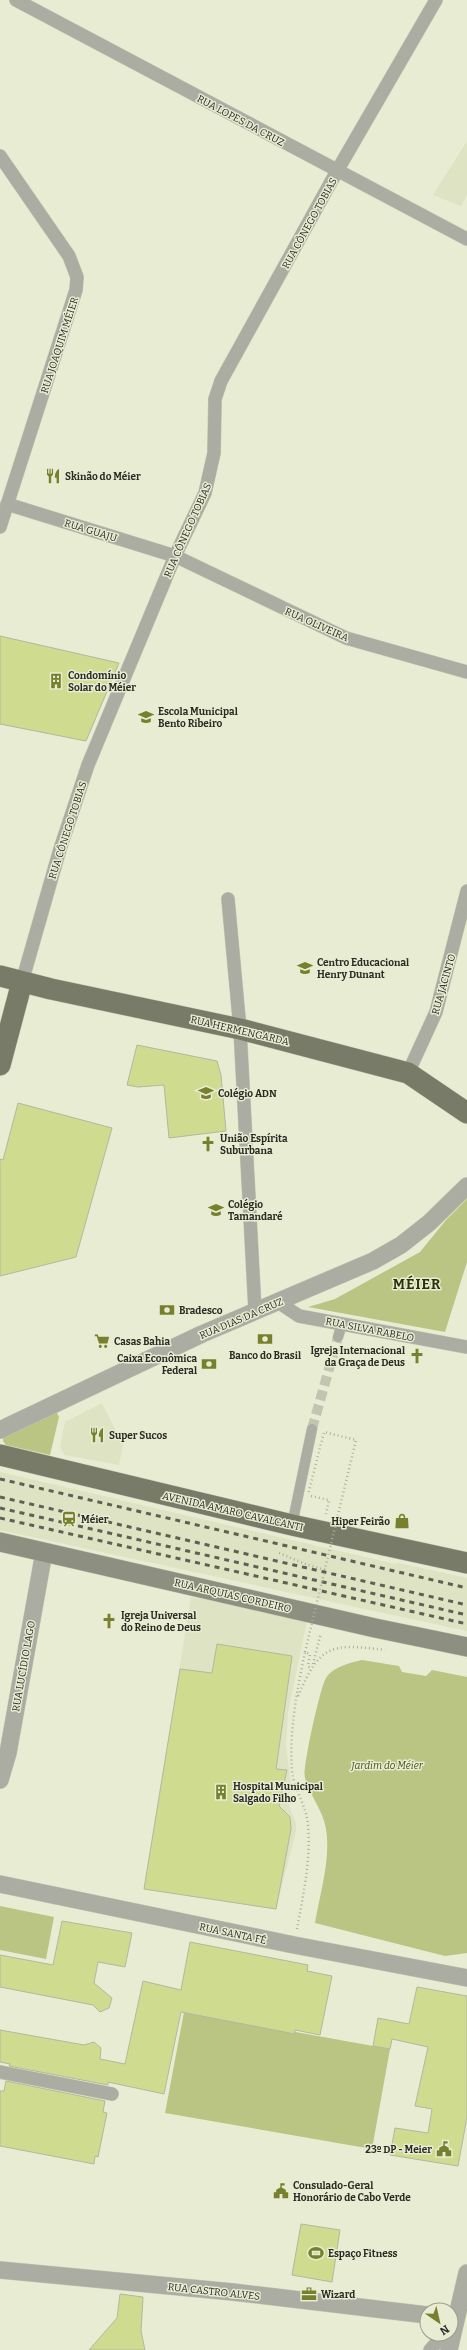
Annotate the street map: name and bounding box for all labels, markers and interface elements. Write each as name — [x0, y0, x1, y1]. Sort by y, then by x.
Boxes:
street label: RUA LOPES DA CRUZ — [195, 93, 286, 149]
street label: RUA CÔNEGO TOBIAS — [278, 175, 340, 271]
street label: RUA JOAQUIM MÉIER — [37, 295, 81, 395]
restaurant icon: Skinão do Méier — [44, 467, 62, 485]
place label: Skinão do Méier — [65, 470, 141, 483]
street label: RUA CÔNEGO TOBIAS — [160, 481, 214, 579]
street label: RUA GUAJU — [63, 517, 119, 545]
street label: RUA OLIVEIRA — [283, 605, 351, 645]
place label: Condomínio Solar do Méier — [68, 669, 136, 694]
building icon: Condomínio Solar do Méier — [47, 672, 65, 690]
place label: Escola Municipal Bento Ribeiro — [158, 706, 238, 730]
school or university icon: Escola Municipal Bento Ribeiro — [137, 708, 155, 726]
street label: RUA CÔNEGO TOBIAS — [45, 779, 89, 881]
street label: RUA JACINTO — [430, 952, 458, 1016]
place label: Centro Educacional Henry Dunant — [317, 957, 409, 981]
school or university icon: Centro Educacional Henry Dunant — [296, 959, 314, 977]
street label: RUA HERMENGARDA — [189, 1014, 291, 1048]
school or university icon: Colégio ADN — [197, 1084, 215, 1102]
place label: Colégio ADN — [218, 1087, 277, 1100]
place label: União Espírita Suburbana — [220, 1132, 288, 1157]
church icon: União Espírita Suburbana — [199, 1135, 217, 1153]
place label: Colégio Tamandaré — [228, 1198, 283, 1223]
school or university icon: Colégio Tamandaré — [207, 1201, 225, 1219]
district label: MÉIER — [393, 1275, 441, 1293]
street label: RUA DIAS DA CRUZ — [198, 1296, 285, 1342]
bank icon: Bradesco — [158, 1301, 176, 1319]
place label: Bradesco — [179, 1305, 223, 1317]
street label: RUA SILVA RABELO — [325, 1316, 415, 1344]
bank icon: Banco do Brasil — [256, 1330, 274, 1348]
supermarket icon: Casas Bahia — [93, 1332, 111, 1350]
place label: Casas Bahia — [114, 1336, 170, 1348]
place label: Igreja Internacional da Graça de Deus — [310, 1345, 405, 1369]
church icon: Igreja Internacional da Graça de Deus — [408, 1347, 426, 1365]
place label: Banco do Brasil — [229, 1350, 301, 1362]
place label: Caixa Econômica Federal — [117, 1352, 197, 1377]
bank icon: Caixa Econômica Federal — [200, 1355, 218, 1373]
restaurant icon: Super Sucos — [88, 1426, 106, 1444]
place label: Super Sucos — [109, 1430, 167, 1442]
street label: AVENIDA AMARO CAVALCANTI — [161, 1490, 305, 1534]
station icon: Méier — [60, 1510, 78, 1528]
shop icon: Hiper Feirão — [393, 1512, 411, 1530]
place label: Méier — [81, 1513, 109, 1526]
place label: Hiper Feirão — [331, 1516, 390, 1528]
street label: RUA ARQUIAS CORDEIRO — [173, 1577, 292, 1615]
place label: Igreja Universal do Reino de Deus — [121, 1610, 201, 1634]
church icon: Igreja Universal do Reino de Deus — [100, 1612, 118, 1630]
street label: RUA LUCÍDIO LAGO — [8, 1619, 38, 1713]
park label: Jardim do Méier — [350, 1760, 424, 1772]
place label: Hospital Municipal Salgado Filho — [233, 1781, 323, 1805]
building icon: Hospital Municipal Salgado Filho — [212, 1783, 230, 1801]
street label: RUA SANTA FÉ — [198, 1919, 268, 1947]
public building icon: 23º DP - Meier — [435, 2140, 453, 2158]
place label: 23º DP - Meier — [365, 2144, 432, 2156]
place label: Consulado-Geral Honorário de Cabo Verde — [293, 2180, 411, 2204]
public building icon: Consulado-Geral Honorário de Cabo Verde — [272, 2182, 290, 2200]
sports icon: Espaço Fitness — [307, 2244, 325, 2262]
place label: Espaço Fitness — [328, 2248, 398, 2260]
street label: RUA CASTRO ALVES — [167, 2281, 261, 2303]
office icon: Wizard — [300, 2285, 318, 2303]
place label: Wizard — [321, 2289, 355, 2301]
north arrow — [419, 2302, 459, 2342]
text: N — [437, 2322, 451, 2338]

